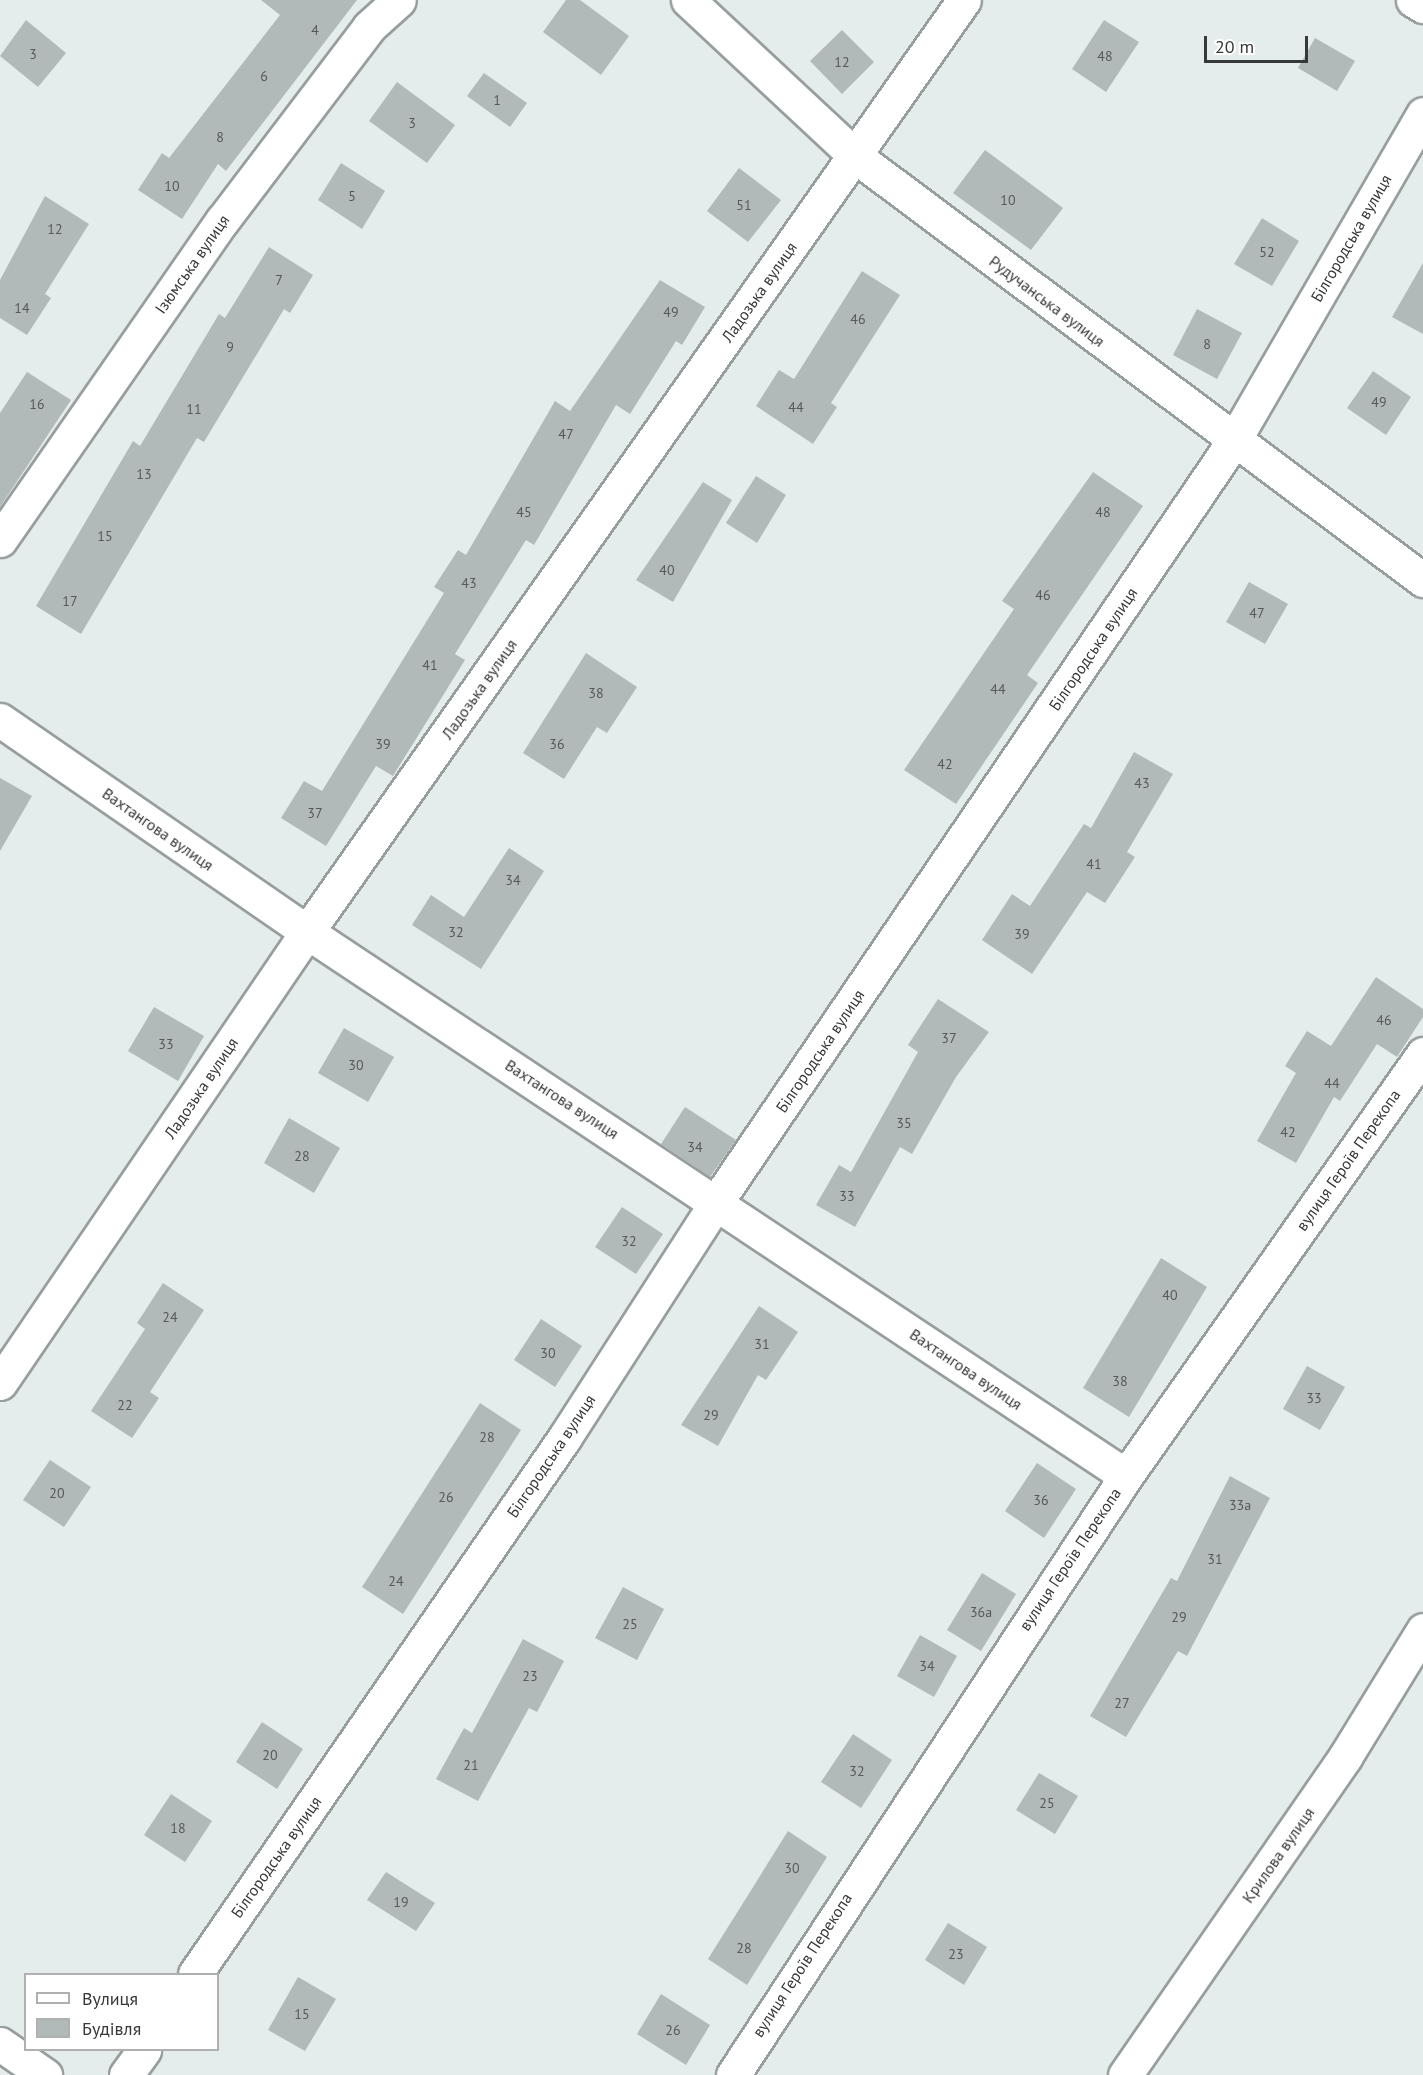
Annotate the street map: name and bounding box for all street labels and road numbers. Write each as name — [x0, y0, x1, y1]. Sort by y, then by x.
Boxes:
street label: Білгородська вулиця — [1307, 171, 1395, 305]
street label: Ізюмська вулиця — [151, 211, 233, 317]
street label: Ладозька вулиця — [717, 238, 801, 346]
street label: Рудучанська вулиця — [985, 251, 1109, 351]
street label: Білгородська вулиця — [1045, 584, 1141, 714]
street label: Ладозька вулиця — [437, 635, 521, 743]
street label: Вахтангова вулиця — [99, 783, 217, 875]
street label: Білгородська вулиця — [772, 986, 868, 1116]
street label: Ладозька вулиця — [160, 1034, 242, 1142]
street label: Вахтангова вулиця — [502, 1055, 622, 1143]
street label: вулиця Героїв Перекопа — [1292, 1086, 1404, 1234]
street label: Вахтангова вулиця — [906, 1324, 1026, 1414]
street label: Білгородська вулиця — [503, 1391, 599, 1521]
street label: вулиця Героїв Перекопа — [1015, 1484, 1125, 1634]
street label: Білгородська вулиця — [227, 1793, 325, 1921]
street label: Крилова вулиця — [1238, 1803, 1318, 1907]
street label: вулиця Героїв Перекопа — [748, 1889, 856, 2041]

